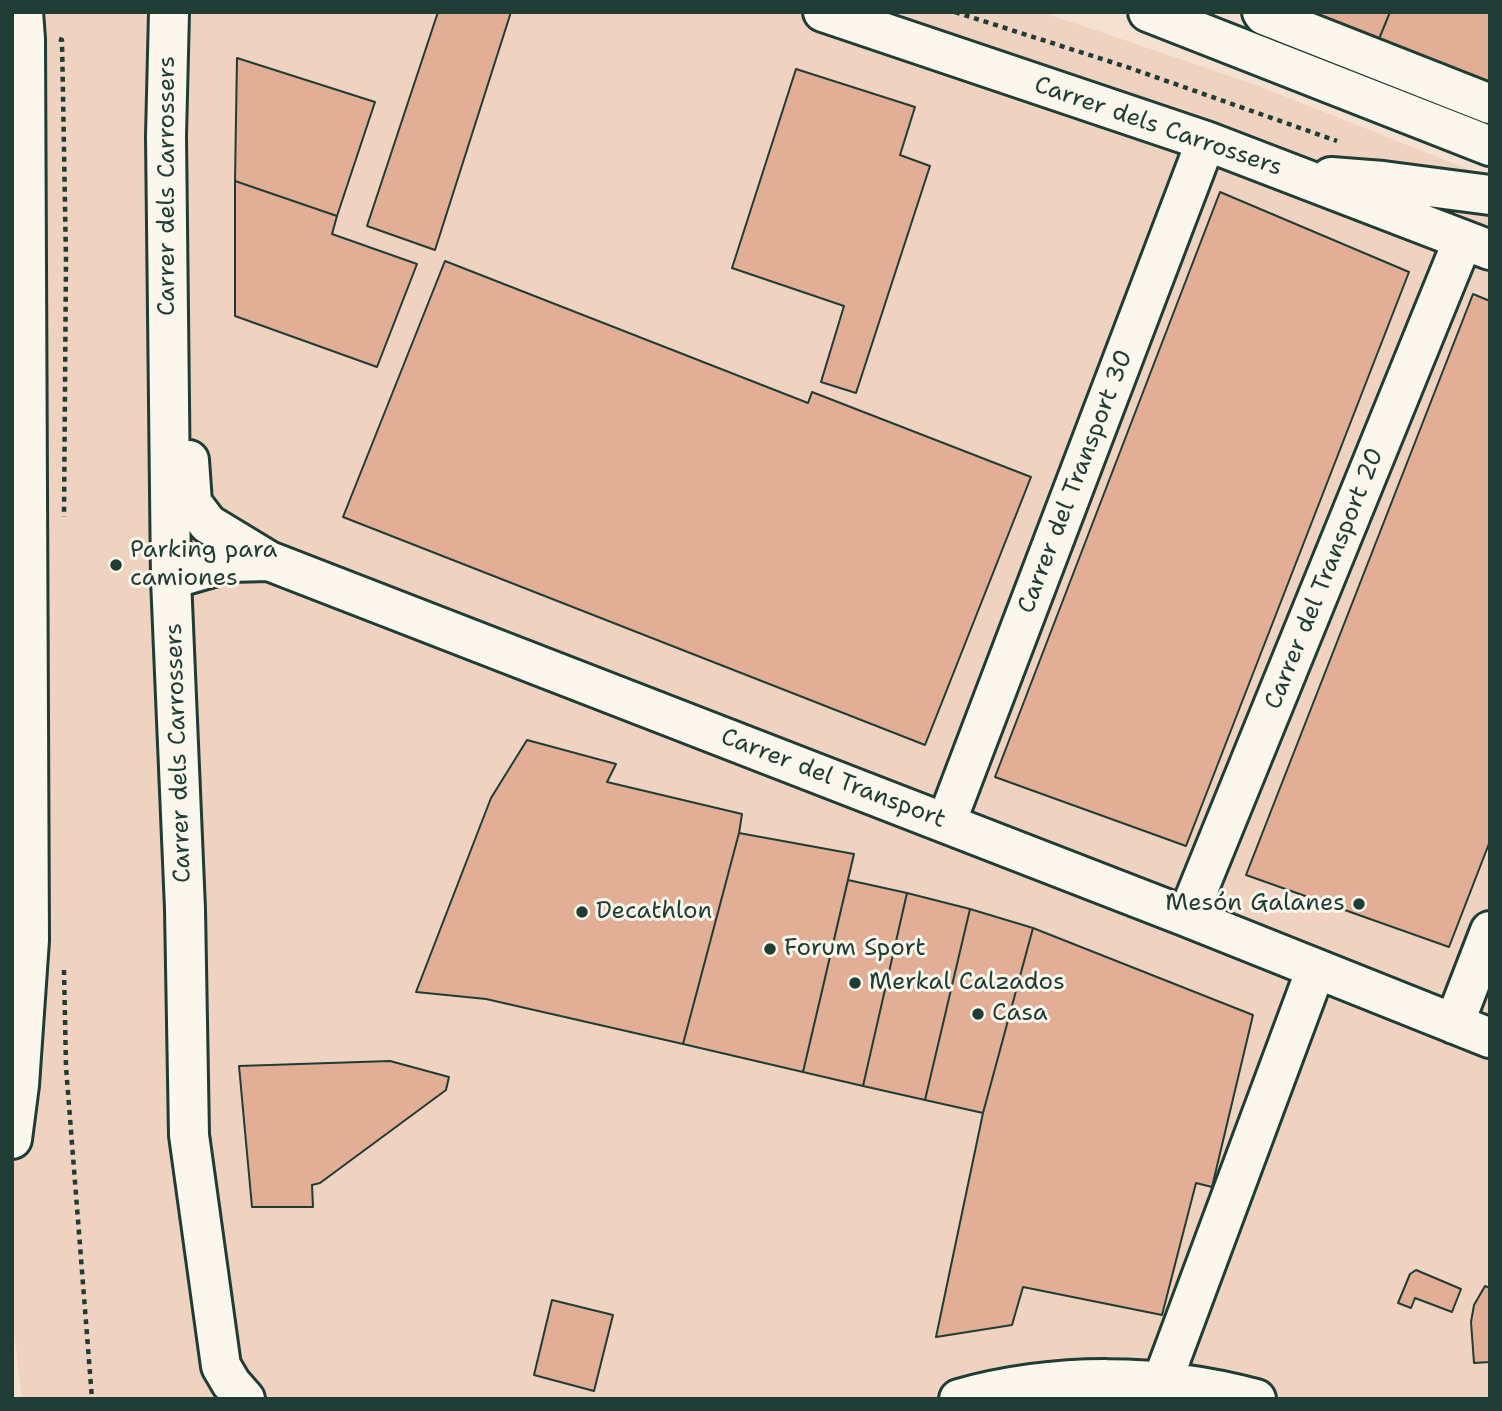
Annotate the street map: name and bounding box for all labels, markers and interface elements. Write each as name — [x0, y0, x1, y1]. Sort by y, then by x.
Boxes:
street label: Carrer dels Carrossers — [154, 56, 182, 316]
street label: Carrer dels Carrossers — [1030, 71, 1286, 183]
street label: Carrer del Transport 30 — [1012, 346, 1140, 618]
street label: Carrer del Transport 20 — [1259, 444, 1391, 714]
place label: Parking para camiones — [130, 537, 278, 593]
marker: Parking para camiones — [108, 557, 124, 573]
street label: Carrer dels Carrossers — [160, 622, 198, 884]
street label: Carrer del Transport — [717, 723, 949, 835]
place label: Mesón Galanes — [1165, 890, 1345, 918]
marker: Mesón Galanes — [1351, 896, 1367, 912]
place label: Decathlon — [596, 898, 712, 926]
marker: Decathlon — [574, 904, 590, 920]
place label: Forum Sport — [784, 935, 926, 963]
marker: Forum Sport — [762, 941, 778, 957]
place label: Merkal Calzados — [869, 969, 1065, 997]
marker: Merkal Calzados — [847, 975, 863, 991]
place label: Casa — [992, 1000, 1048, 1028]
marker: Casa — [970, 1006, 986, 1022]

